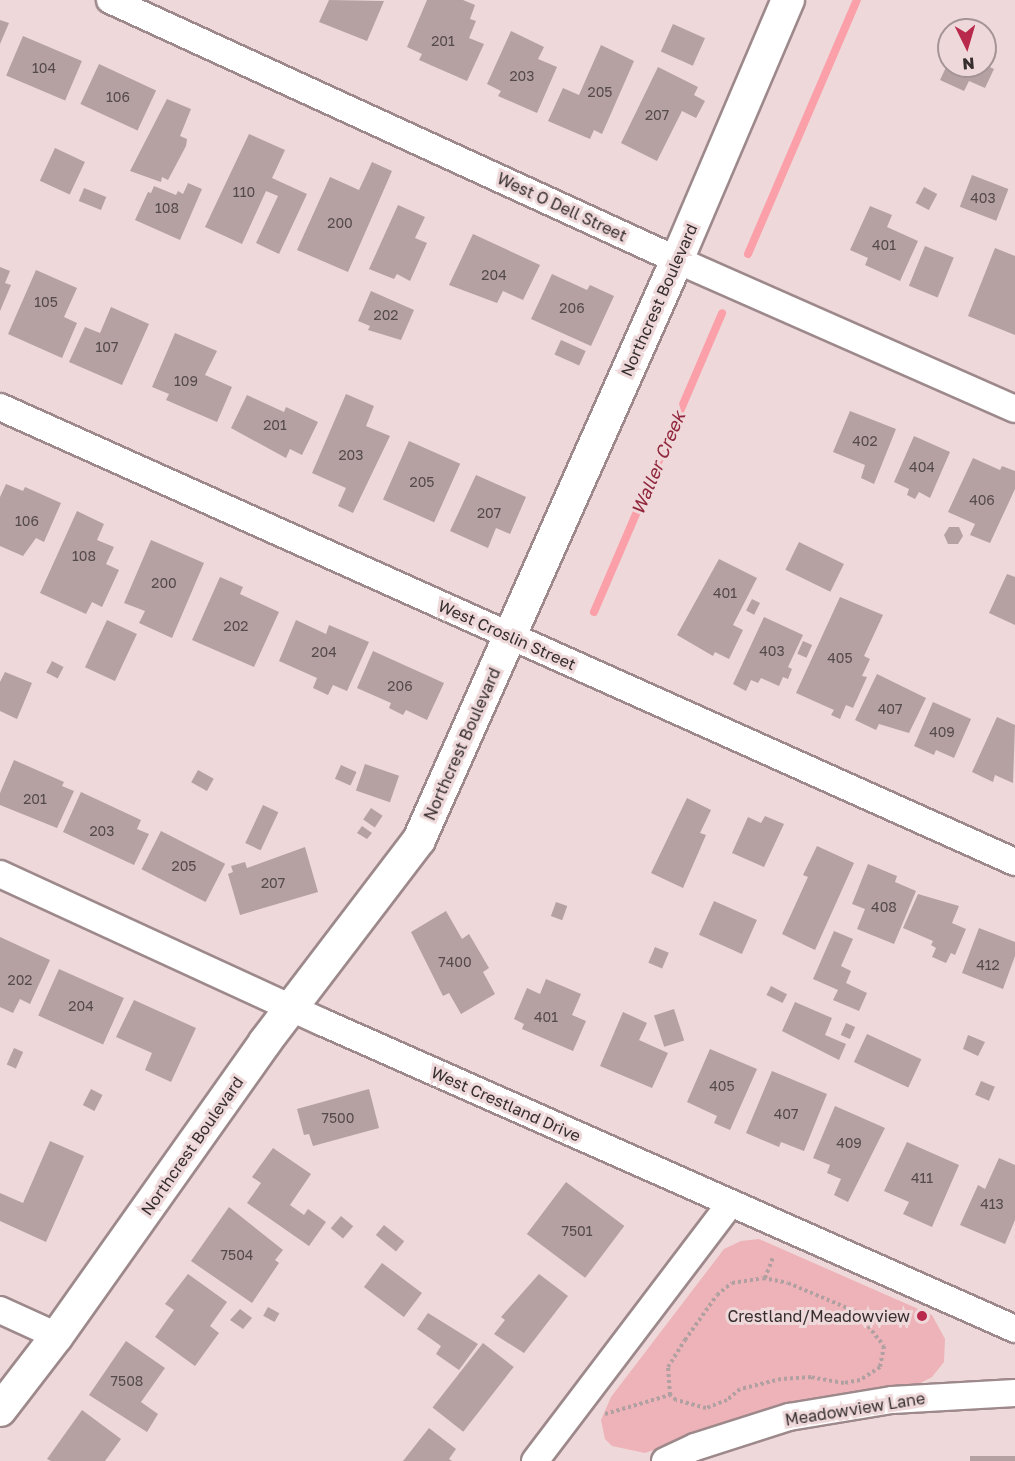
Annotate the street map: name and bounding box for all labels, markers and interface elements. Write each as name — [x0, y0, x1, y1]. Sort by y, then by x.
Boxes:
north arrow — [937, 18, 997, 78]
house number: 201 — [431, 33, 455, 49]
text: N — [961, 53, 975, 74]
house number: 104 — [32, 60, 56, 76]
house number: 203 — [510, 68, 534, 84]
house number: 205 — [588, 84, 612, 100]
house number: 106 — [106, 89, 130, 105]
house number: 207 — [645, 107, 669, 123]
street label: West O Dell Street — [494, 169, 630, 245]
house number: 110 — [233, 184, 255, 200]
house number: 403 — [970, 190, 996, 206]
house number: 108 — [155, 200, 179, 216]
house number: 200 — [327, 215, 353, 231]
street label: Northcrest Boulevard — [617, 221, 701, 379]
house number: 401 — [872, 237, 896, 253]
house number: 204 — [481, 267, 507, 283]
house number: 105 — [34, 294, 58, 310]
house number: 206 — [559, 300, 585, 316]
house number: 202 — [374, 307, 398, 323]
house number: 107 — [96, 339, 118, 355]
house number: 109 — [174, 373, 198, 389]
water label: Waller Creek — [627, 408, 689, 518]
house number: 201 — [263, 417, 287, 433]
house number: 402 — [852, 433, 878, 449]
house number: 203 — [339, 447, 363, 463]
house number: 404 — [909, 459, 935, 475]
house number: 205 — [410, 474, 434, 490]
house number: 406 — [969, 492, 995, 508]
house number: 207 — [477, 505, 501, 521]
house number: 106 — [15, 513, 39, 529]
house number: 108 — [72, 548, 96, 564]
house number: 200 — [151, 575, 177, 591]
house number: 401 — [713, 585, 737, 601]
street label: West Croslin Street — [435, 596, 579, 674]
house number: 202 — [224, 618, 248, 634]
house number: 403 — [759, 643, 785, 659]
house number: 204 — [311, 644, 337, 660]
house number: 405 — [827, 650, 853, 666]
street label: Northcrest Boulevard — [420, 665, 504, 823]
house number: 206 — [387, 678, 413, 694]
house number: 407 — [878, 701, 902, 717]
house number: 409 — [929, 724, 955, 740]
house number: 201 — [23, 791, 47, 807]
house number: 203 — [90, 823, 114, 839]
house number: 205 — [172, 858, 196, 874]
house number: 207 — [261, 875, 285, 891]
house number: 408 — [871, 899, 897, 915]
house number: 7400 — [438, 954, 472, 970]
house number: 412 — [976, 957, 1000, 973]
house number: 202 — [8, 972, 32, 988]
house number: 204 — [68, 998, 94, 1014]
house number: 401 — [534, 1009, 558, 1025]
street label: West Crestland Drive — [428, 1062, 584, 1146]
street label: Northcrest Boulevard — [137, 1073, 247, 1219]
house number: 405 — [709, 1078, 735, 1094]
house number: 407 — [774, 1106, 798, 1122]
house number: 7500 — [322, 1110, 354, 1126]
house number: 409 — [836, 1135, 862, 1151]
house number: 411 — [911, 1170, 933, 1186]
house number: 413 — [980, 1196, 1004, 1212]
house number: 7501 — [561, 1223, 593, 1239]
house number: 7504 — [221, 1247, 253, 1263]
place label: Crestland/Meadowview — [727, 1306, 910, 1326]
marker: Crestland/Meadowview — [915, 1309, 929, 1323]
house number: 7508 — [111, 1373, 143, 1389]
street label: Meadowview Lane — [784, 1388, 926, 1430]

